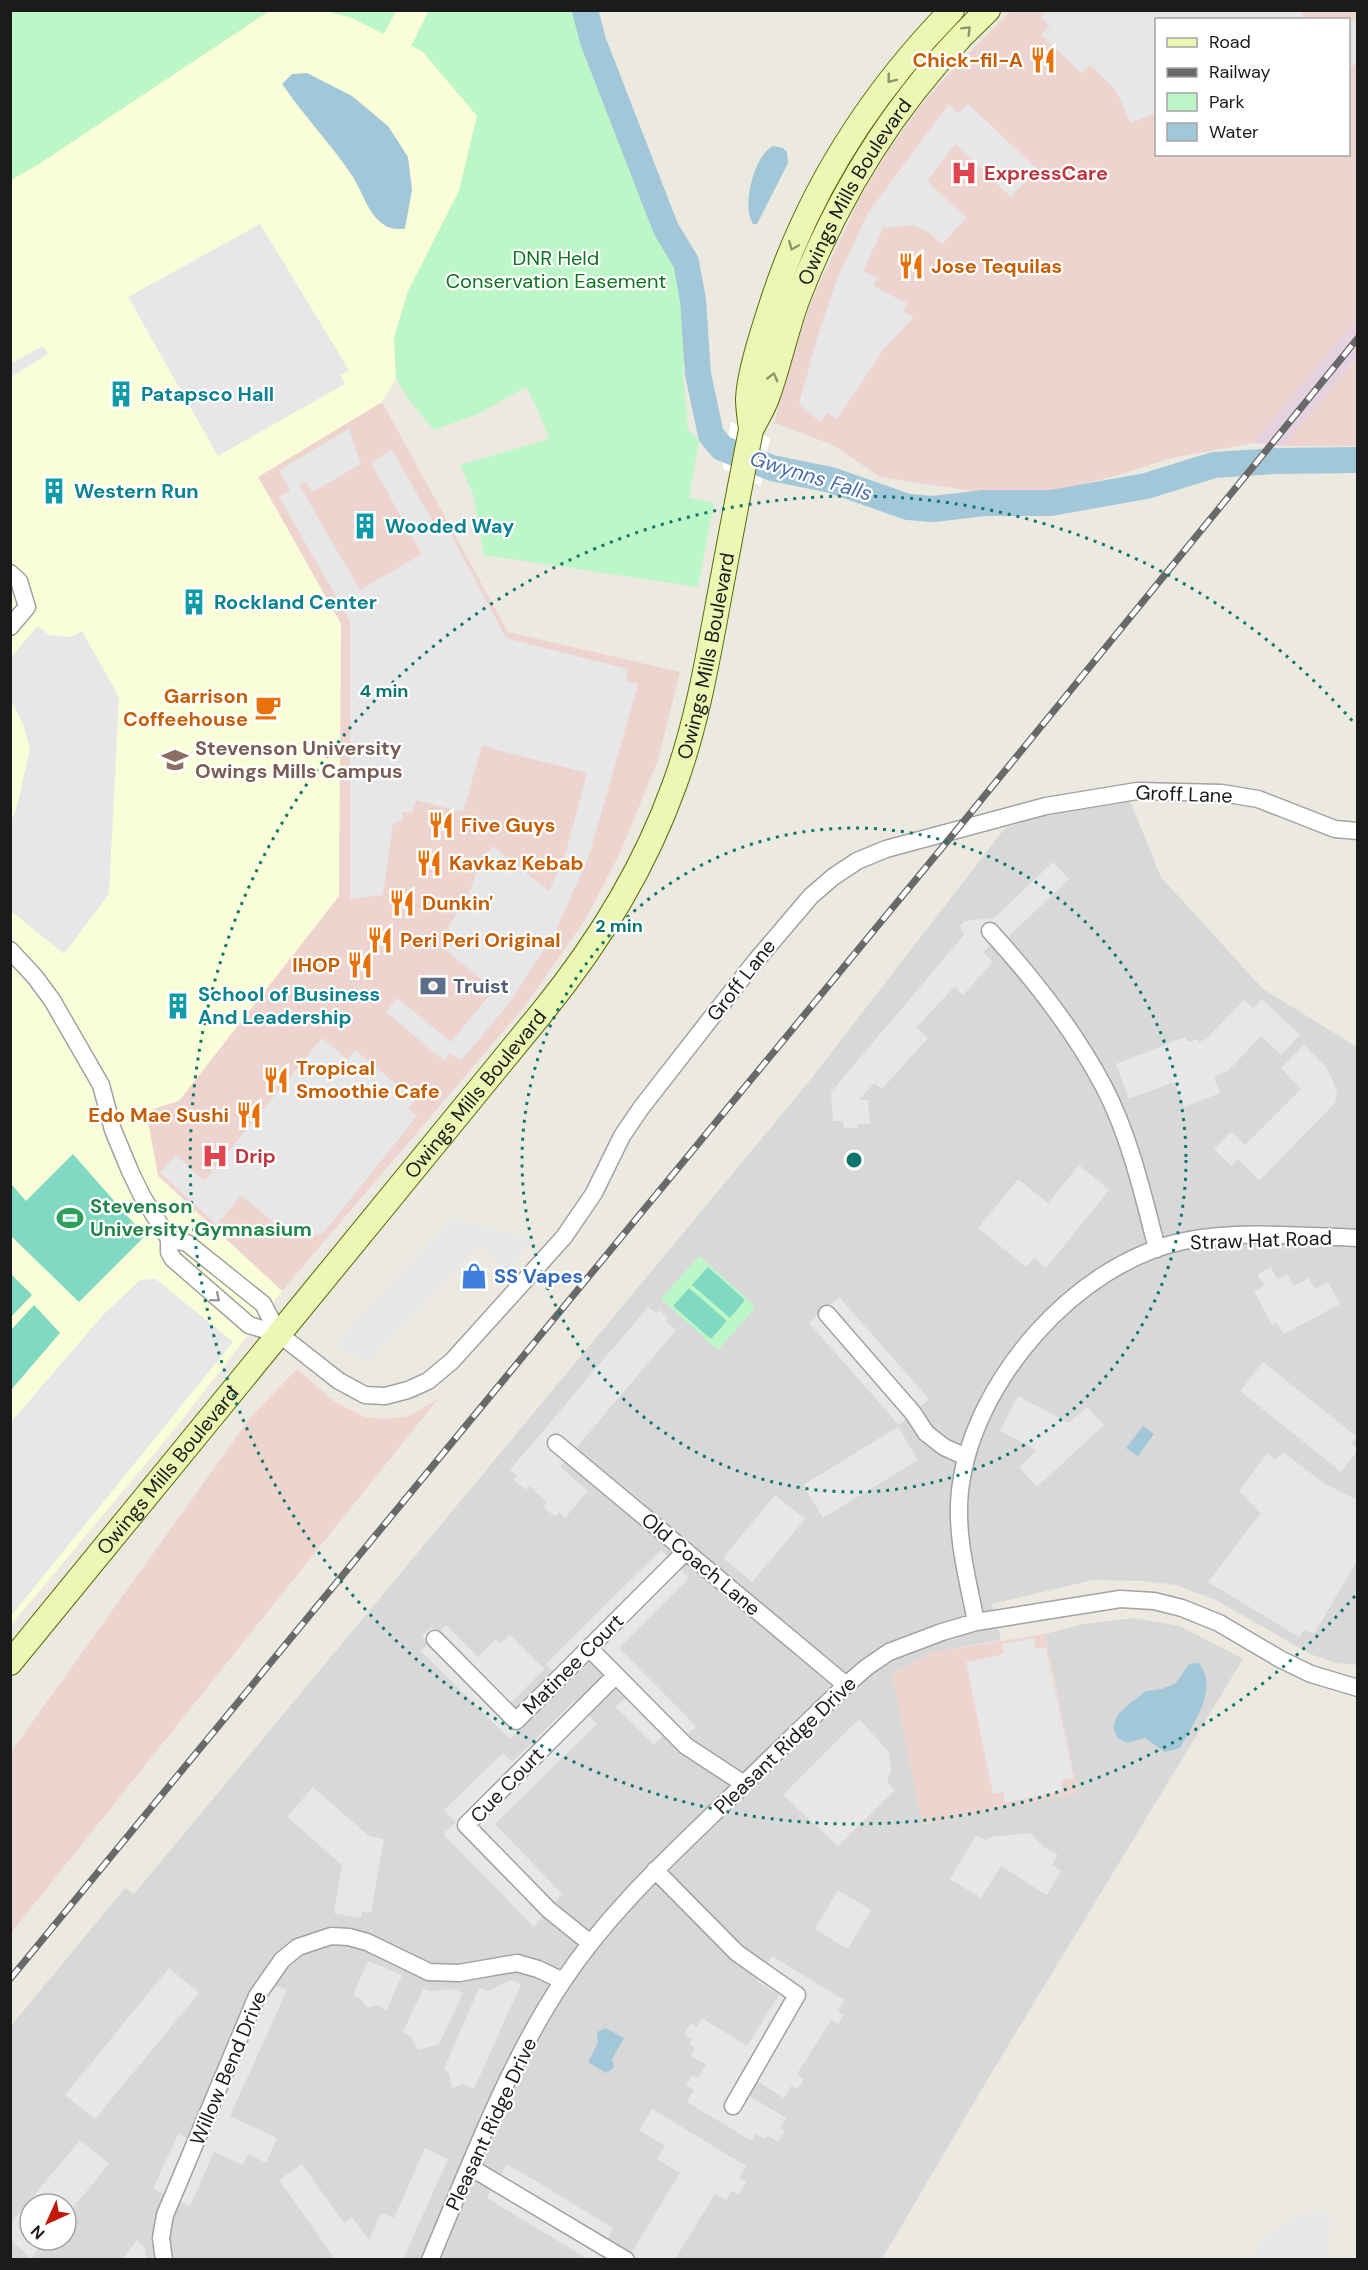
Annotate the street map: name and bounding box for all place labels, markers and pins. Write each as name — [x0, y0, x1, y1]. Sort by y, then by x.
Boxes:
restaurant icon: Chick-fil-A — [1028, 45, 1058, 75]
place label: Chick-fil-A — [913, 47, 1023, 73]
hospital icon: ExpressCare — [949, 158, 979, 188]
place label: ExpressCare — [984, 160, 1108, 186]
restaurant icon: Jose Tequilas — [896, 251, 926, 281]
place label: Jose Tequilas — [931, 253, 1062, 279]
building icon: Patapsco Hall — [106, 379, 136, 409]
place label: Patapsco Hall — [141, 381, 274, 407]
building icon: Western Run — [39, 476, 69, 506]
place label: Western Run — [74, 478, 199, 504]
building icon: Wooded Way — [350, 511, 380, 541]
place label: Wooded Way — [385, 513, 514, 539]
building icon: Rockland Center — [179, 587, 209, 617]
place label: Rockland Center — [214, 589, 377, 615]
place label: Garrison Coffeehouse — [123, 683, 248, 732]
cafe icon: Garrison Coffeehouse — [253, 692, 283, 722]
place label: Stevenson University Owings Mills Campus — [195, 735, 403, 784]
school or university icon: Stevenson University Owings Mills Campus — [160, 745, 190, 775]
restaurant icon: Five Guys — [426, 810, 456, 840]
place label: Five Guys — [461, 812, 555, 838]
restaurant icon: Kavkaz Kebab — [414, 848, 444, 878]
place label: Kavkaz Kebab — [449, 850, 584, 876]
restaurant icon: Dunkin' — [387, 888, 417, 918]
place label: Dunkin' — [422, 890, 493, 916]
restaurant icon: Peri Peri Original — [365, 925, 395, 955]
place label: Peri Peri Original — [400, 927, 561, 953]
restaurant icon: IHOP — [345, 950, 375, 980]
place label: IHOP — [292, 952, 340, 978]
bank icon: Truist — [418, 971, 448, 1001]
place label: Truist — [453, 973, 509, 999]
place label: School of Business And Leadership — [198, 981, 380, 1030]
building icon: School of Business And Leadership — [163, 991, 193, 1021]
place label: Tropical Smoothie Cafe — [296, 1055, 440, 1104]
restaurant icon: Tropical Smoothie Cafe — [261, 1065, 291, 1095]
restaurant icon: Edo Mae Sushi — [234, 1100, 264, 1130]
place label: Edo Mae Sushi — [88, 1102, 229, 1128]
hospital icon: Drip — [200, 1141, 230, 1171]
place label: Drip — [235, 1143, 276, 1169]
centre of rings — [844, 1150, 864, 1170]
place label: Stevenson University Gymnasium — [90, 1193, 312, 1242]
sports icon: Stevenson University Gymnasium — [55, 1203, 85, 1233]
shop icon: SS Vapes — [459, 1261, 489, 1291]
place label: SS Vapes — [494, 1263, 583, 1289]

